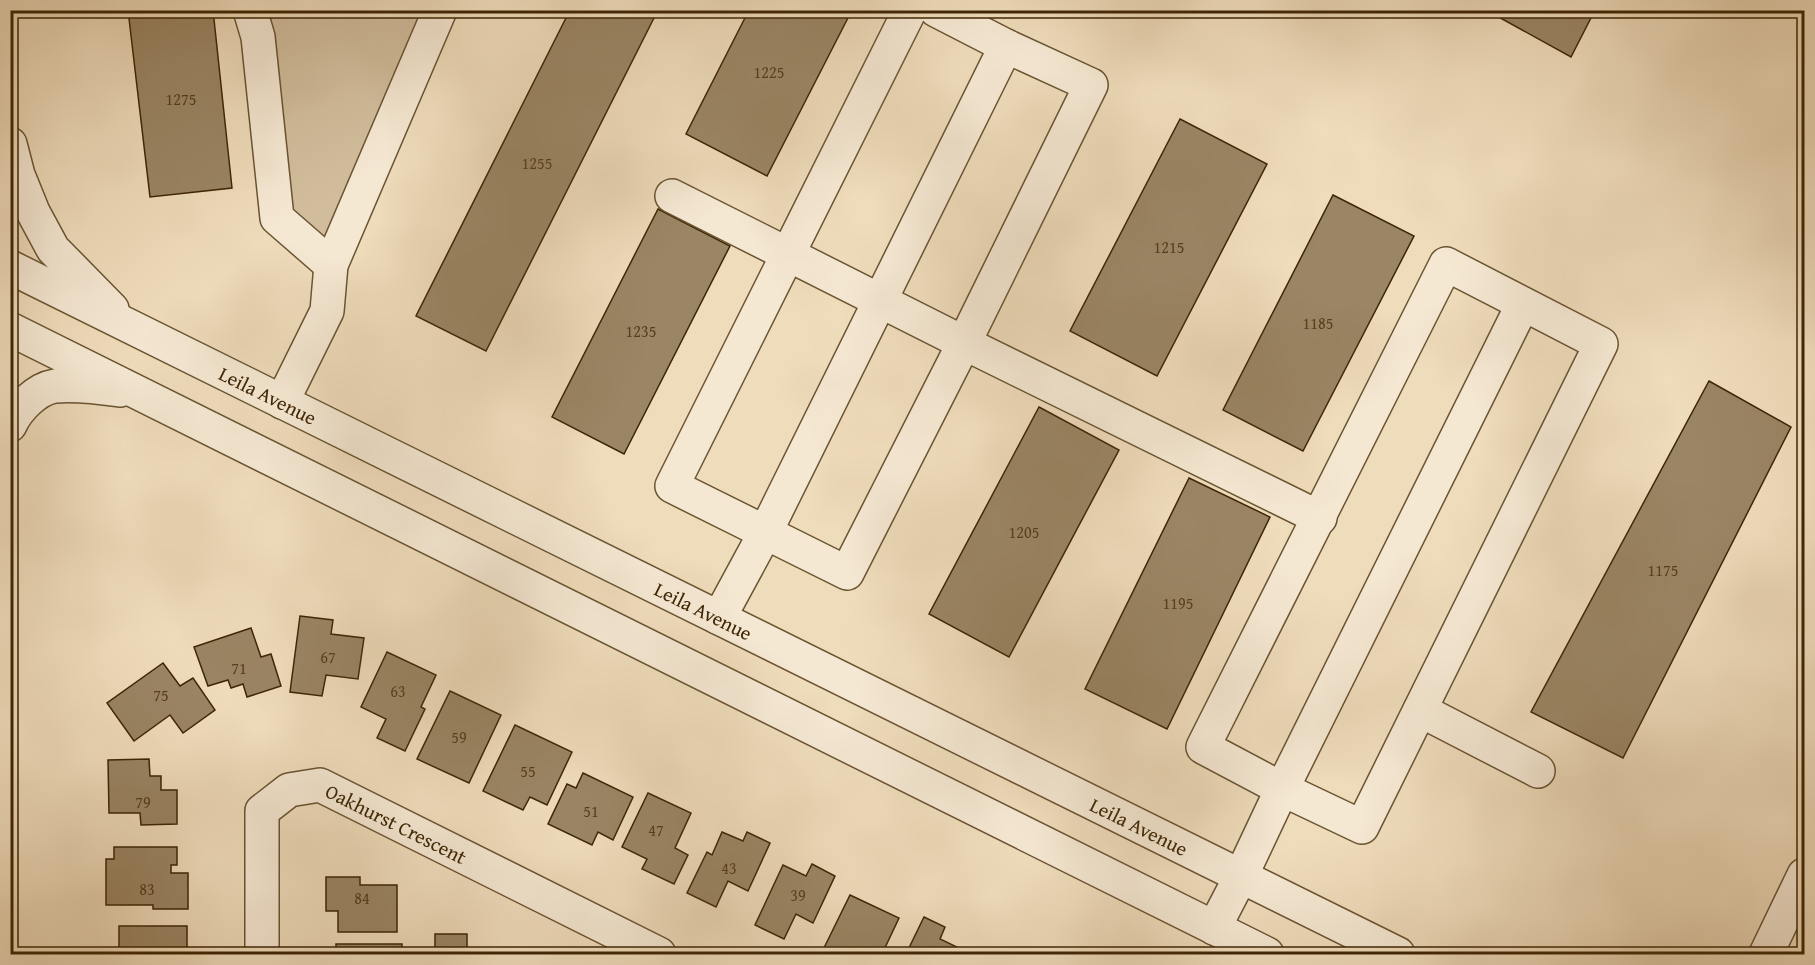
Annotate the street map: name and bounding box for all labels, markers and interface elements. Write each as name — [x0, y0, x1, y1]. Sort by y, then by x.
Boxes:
house number: 1225 — [754, 60, 784, 84]
house number: 1275 — [166, 87, 196, 111]
house number: 1255 — [522, 151, 552, 175]
house number: 1215 — [1154, 235, 1184, 259]
house number: 1185 — [1303, 311, 1333, 335]
house number: 1235 — [626, 319, 656, 343]
street label: Leila Avenue — [214, 358, 322, 431]
house number: 1205 — [1009, 520, 1039, 544]
house number: 1175 — [1648, 558, 1678, 582]
street label: Leila Avenue — [650, 574, 757, 647]
house number: 1195 — [1163, 591, 1193, 615]
house number: 67 — [320, 645, 336, 669]
house number: 71 — [231, 656, 247, 680]
house number: 63 — [390, 679, 406, 703]
house number: 75 — [153, 683, 169, 707]
house number: 59 — [451, 725, 467, 749]
house number: 55 — [520, 759, 536, 783]
street label: Oakhurst Crescent — [321, 776, 472, 870]
street label: Leila Avenue — [1085, 789, 1193, 862]
house number: 79 — [135, 790, 151, 814]
house number: 51 — [583, 799, 599, 823]
house number: 47 — [648, 818, 664, 842]
house number: 43 — [721, 856, 737, 880]
house number: 83 — [139, 877, 155, 901]
house number: 39 — [790, 883, 806, 907]
house number: 84 — [354, 886, 370, 910]

